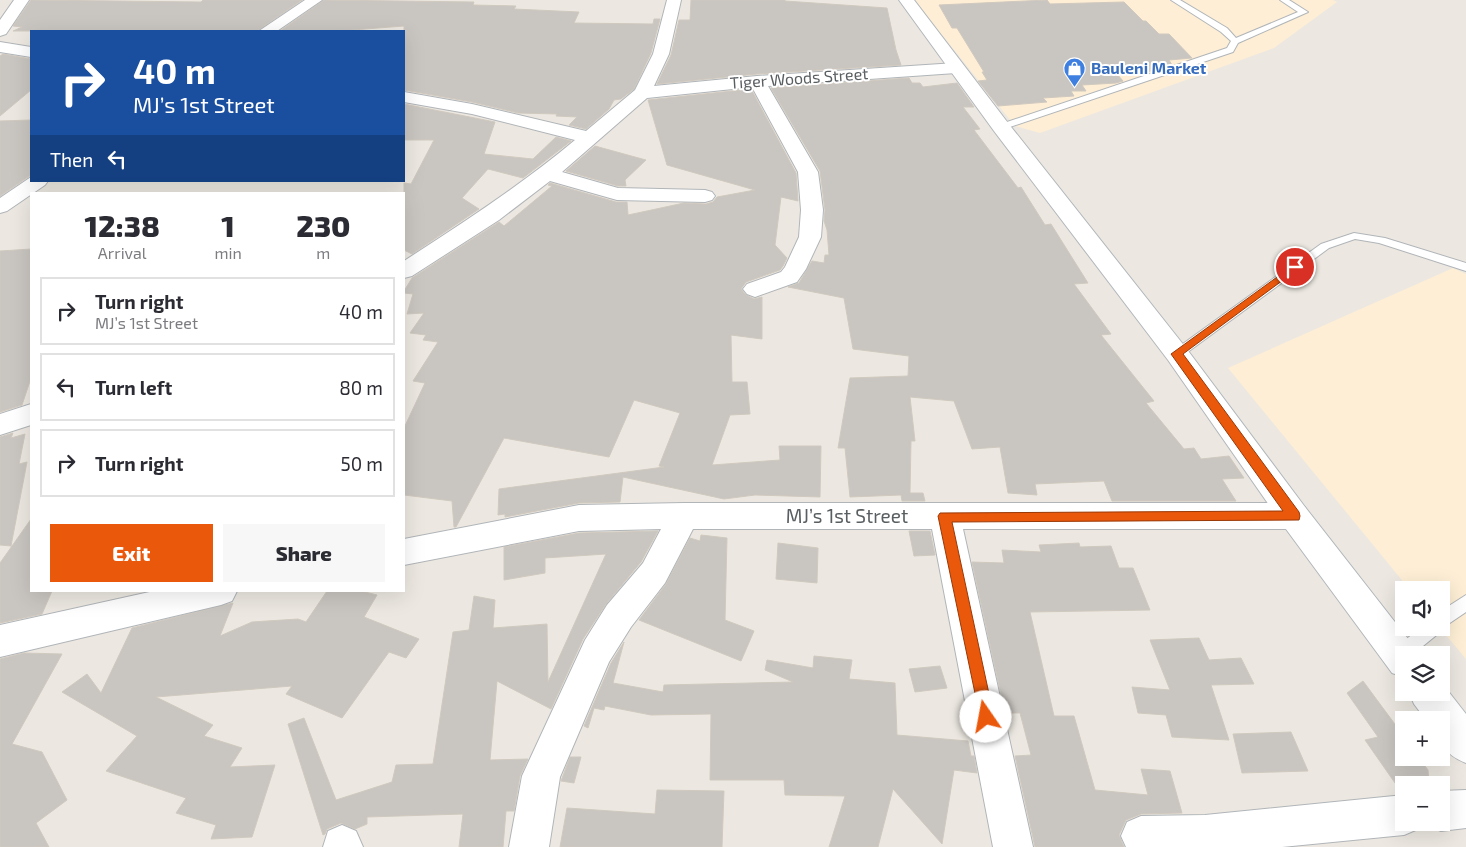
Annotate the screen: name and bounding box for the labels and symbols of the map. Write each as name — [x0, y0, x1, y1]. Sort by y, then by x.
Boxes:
shop icon: Bauleni Market — [1063, 56, 1087, 87]
place label: Bauleni Market — [1091, 58, 1207, 77]
street label: Tiger Woods Street — [729, 63, 869, 92]
pin — [1274, 246, 1316, 288]
street label: MJ’s 1st Street — [786, 504, 908, 527]
position arrow — [959, 690, 1011, 742]

